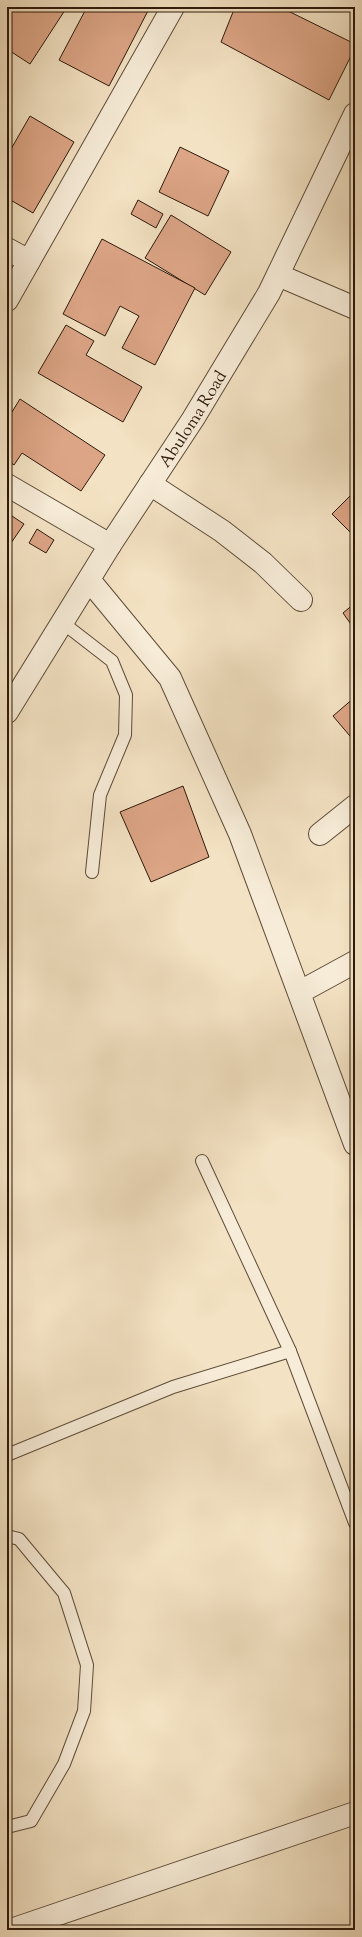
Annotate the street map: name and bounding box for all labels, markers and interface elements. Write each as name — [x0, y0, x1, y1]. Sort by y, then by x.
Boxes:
street label: Abuloma Road — [154, 366, 234, 473]

